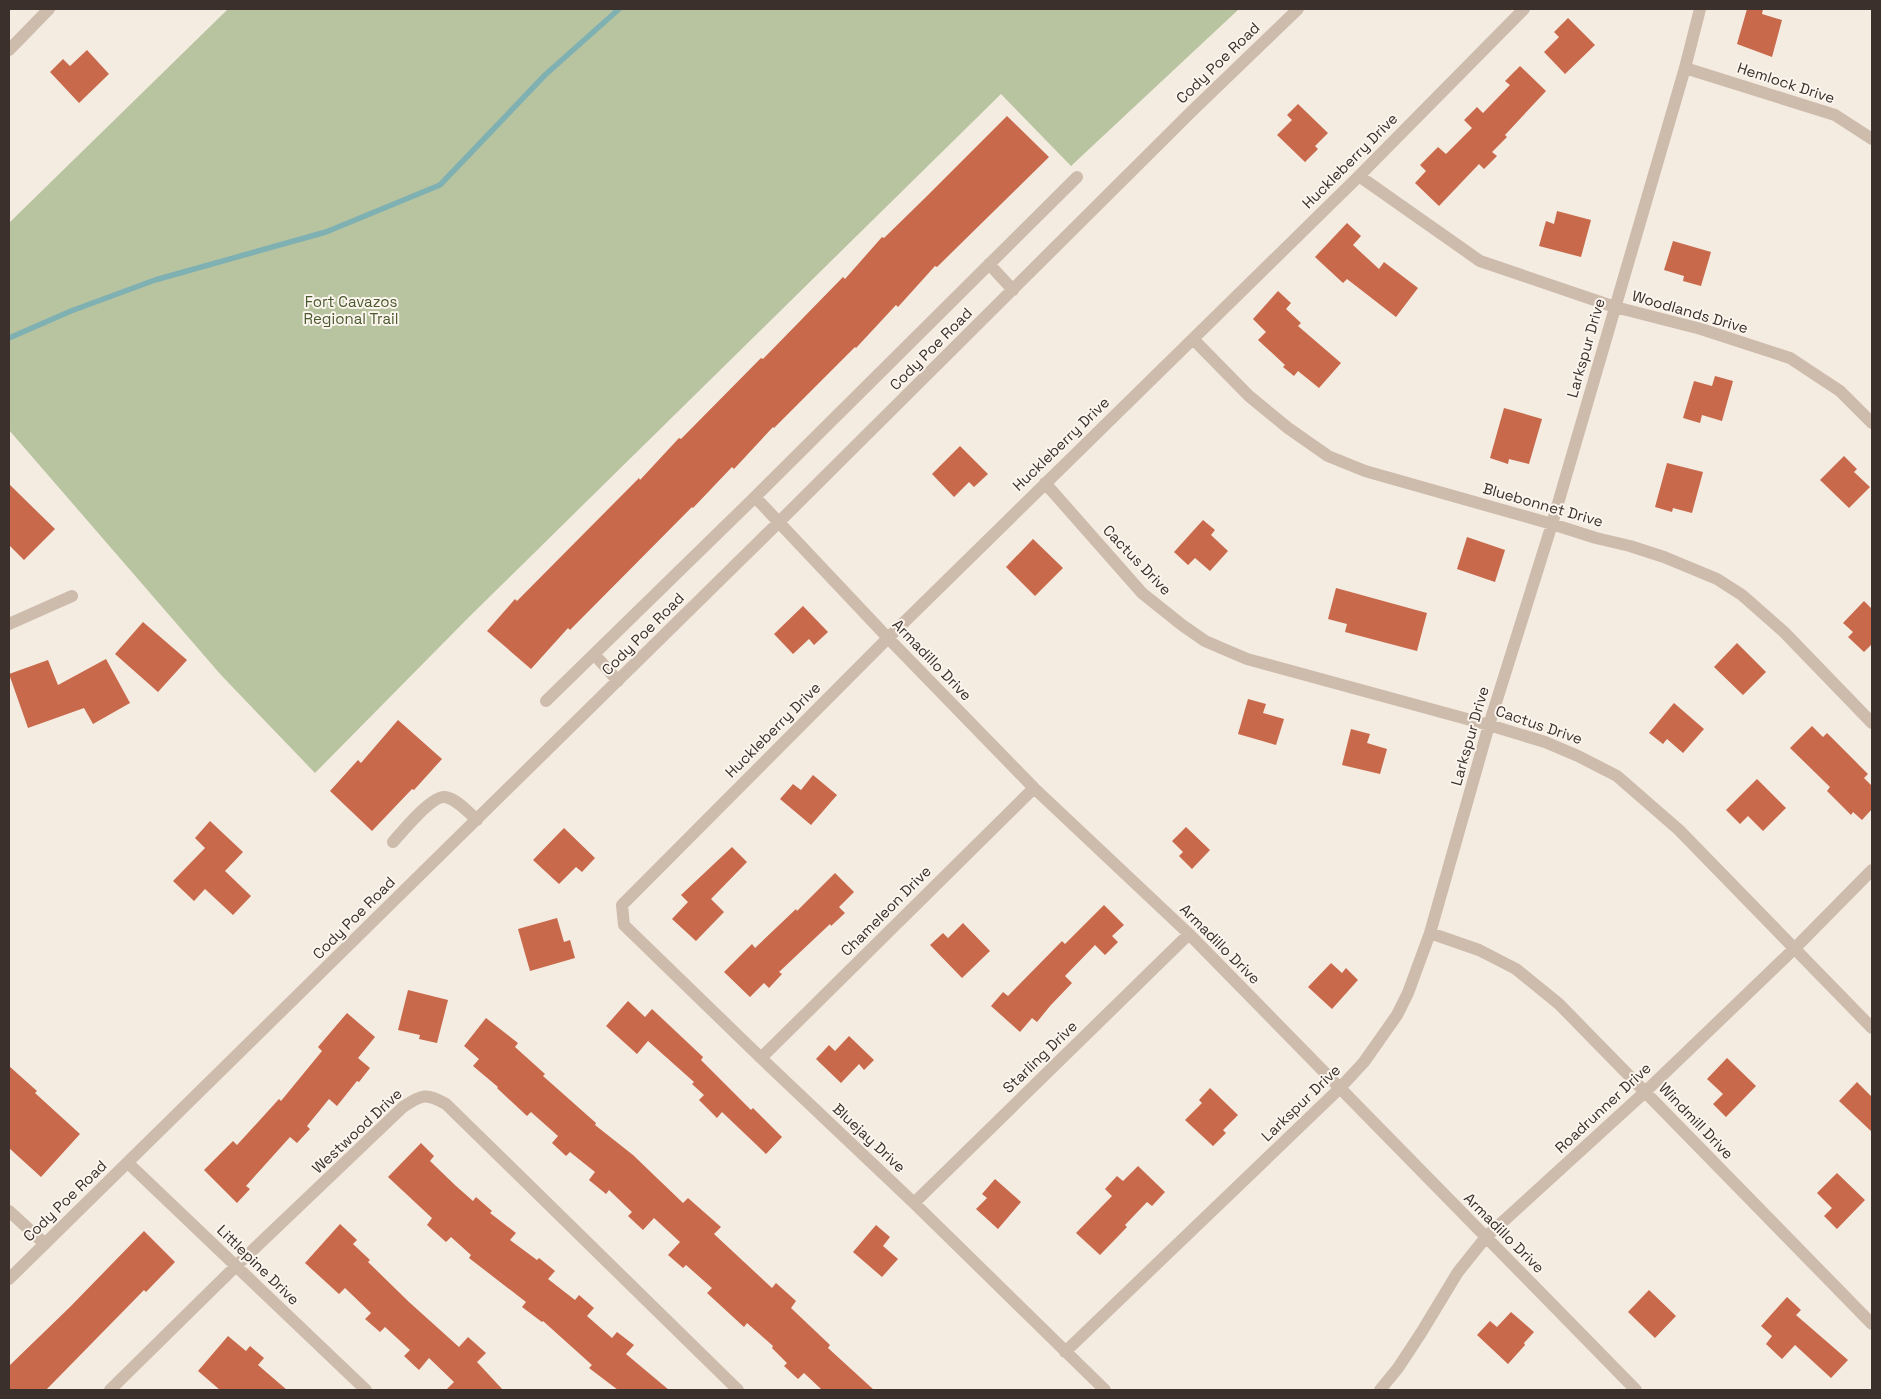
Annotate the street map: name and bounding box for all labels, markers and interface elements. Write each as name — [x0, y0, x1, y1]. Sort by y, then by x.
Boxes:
street label: Cody Poe Road — [1172, 18, 1264, 107]
street label: Hemlock Drive — [1735, 58, 1837, 107]
street label: Huckleberry Drive — [1298, 109, 1402, 212]
street label: Woodlands Drive — [1630, 286, 1751, 337]
park label: Fort Cavazos Regional Trail — [304, 292, 398, 328]
street label: Larkspur Drive — [1562, 296, 1609, 400]
street label: Cody Poe Road — [885, 303, 976, 394]
street label: Huckleberry Drive — [1008, 392, 1113, 495]
street label: Bluebonnet Drive — [1481, 478, 1606, 531]
street label: Cactus Drive — [1099, 520, 1176, 599]
street label: Cody Poe Road — [597, 588, 688, 679]
street label: Armadillo Drive — [889, 615, 976, 705]
street label: Huckleberry Drive — [721, 678, 825, 781]
street label: Larkspur Drive — [1446, 684, 1493, 788]
street label: Cactus Drive — [1493, 701, 1585, 748]
street label: Chameleon Drive — [836, 861, 935, 960]
street label: Cody Poe Road — [308, 872, 399, 963]
street label: Armadillo Drive — [1176, 899, 1265, 988]
street label: Starling Drive — [998, 1016, 1081, 1097]
street label: Roadrunner Drive — [1551, 1058, 1655, 1157]
street label: Larkspur Drive — [1257, 1060, 1344, 1145]
street label: Windmill Drive — [1655, 1078, 1738, 1163]
street label: Westwood Drive — [308, 1084, 406, 1177]
street label: Bluejay Drive — [829, 1099, 910, 1176]
street label: Cody Poe Road — [19, 1156, 111, 1245]
street label: Armadillo Drive — [1460, 1188, 1549, 1277]
street label: Littlepine Drive — [213, 1221, 304, 1309]

